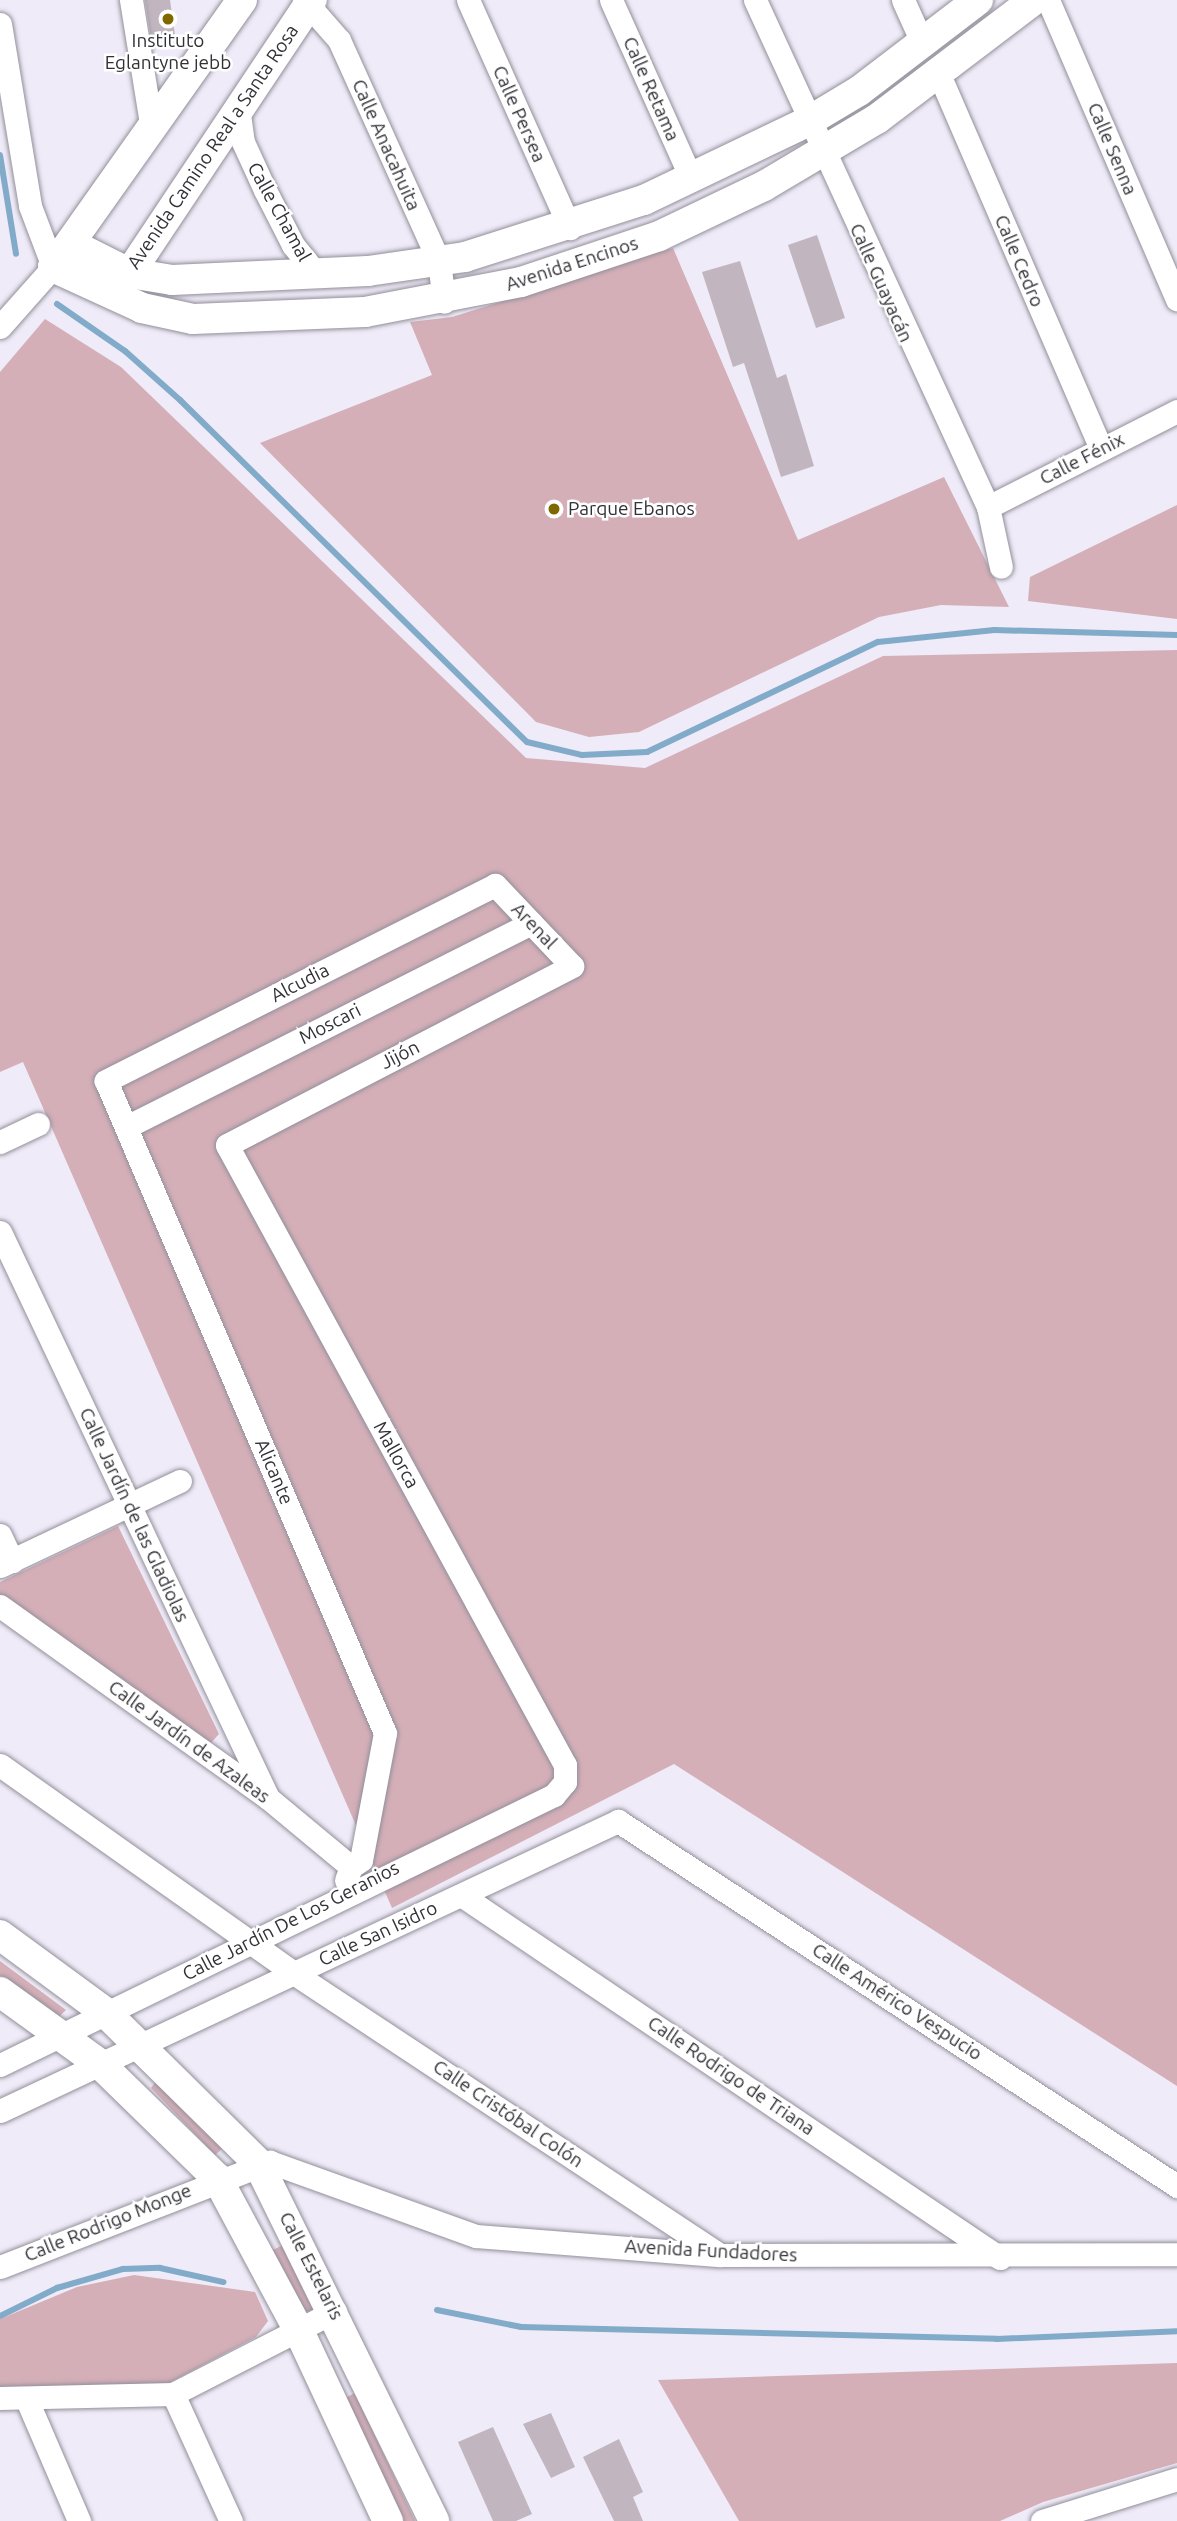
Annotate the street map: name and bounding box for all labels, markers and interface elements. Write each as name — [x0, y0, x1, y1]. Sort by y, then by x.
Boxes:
marker: Instituto Eglantyne jebb — [160, 11, 176, 27]
street label: Avenida Camino Real a Santa Rosa — [123, 20, 303, 274]
place label: Instituto Eglantyne jebb — [105, 30, 231, 74]
street label: Calle Retama — [618, 33, 684, 145]
street label: Calle Persea — [488, 62, 550, 166]
street label: Calle Anacahuita — [347, 76, 425, 214]
street label: Calle Senna — [1082, 99, 1142, 199]
street label: Calle Chamal — [242, 159, 316, 265]
street label: Calle Cedro — [989, 212, 1049, 310]
street label: Calle Guayacán — [845, 220, 917, 346]
street label: Avenida Encinos — [503, 232, 641, 296]
street label: Calle Fénix — [1036, 428, 1128, 490]
place label: Parque Ebanos — [568, 498, 695, 520]
marker: Parque Ebanos — [546, 501, 562, 517]
street label: Arenal — [506, 898, 562, 954]
street label: Alcudia — [267, 959, 333, 1007]
street label: Moscari — [295, 999, 365, 1049]
street label: Jijón — [377, 1036, 423, 1074]
street label: Calle Jardín de las Gladiolas — [74, 1404, 194, 1626]
street label: Mallorca — [368, 1418, 424, 1492]
street label: Alicante — [250, 1436, 298, 1508]
street label: Calle Jardín de Azaleas — [104, 1676, 274, 1808]
street label: Calle Jardín De Los Geranios — [179, 1856, 403, 1986]
street label: Calle San Isidro — [315, 1897, 441, 1971]
street label: Calle Américo Vespucio — [808, 1938, 986, 2066]
street label: Calle Rodrigo de Triana — [643, 2012, 819, 2140]
street label: Calle Cristóbal Colón — [429, 2055, 587, 2173]
street label: Calle Rodrigo Monge — [21, 2179, 195, 2267]
street label: Calle Estelaris — [274, 2208, 348, 2324]
street label: Avenida Fundadores — [624, 2235, 798, 2267]

